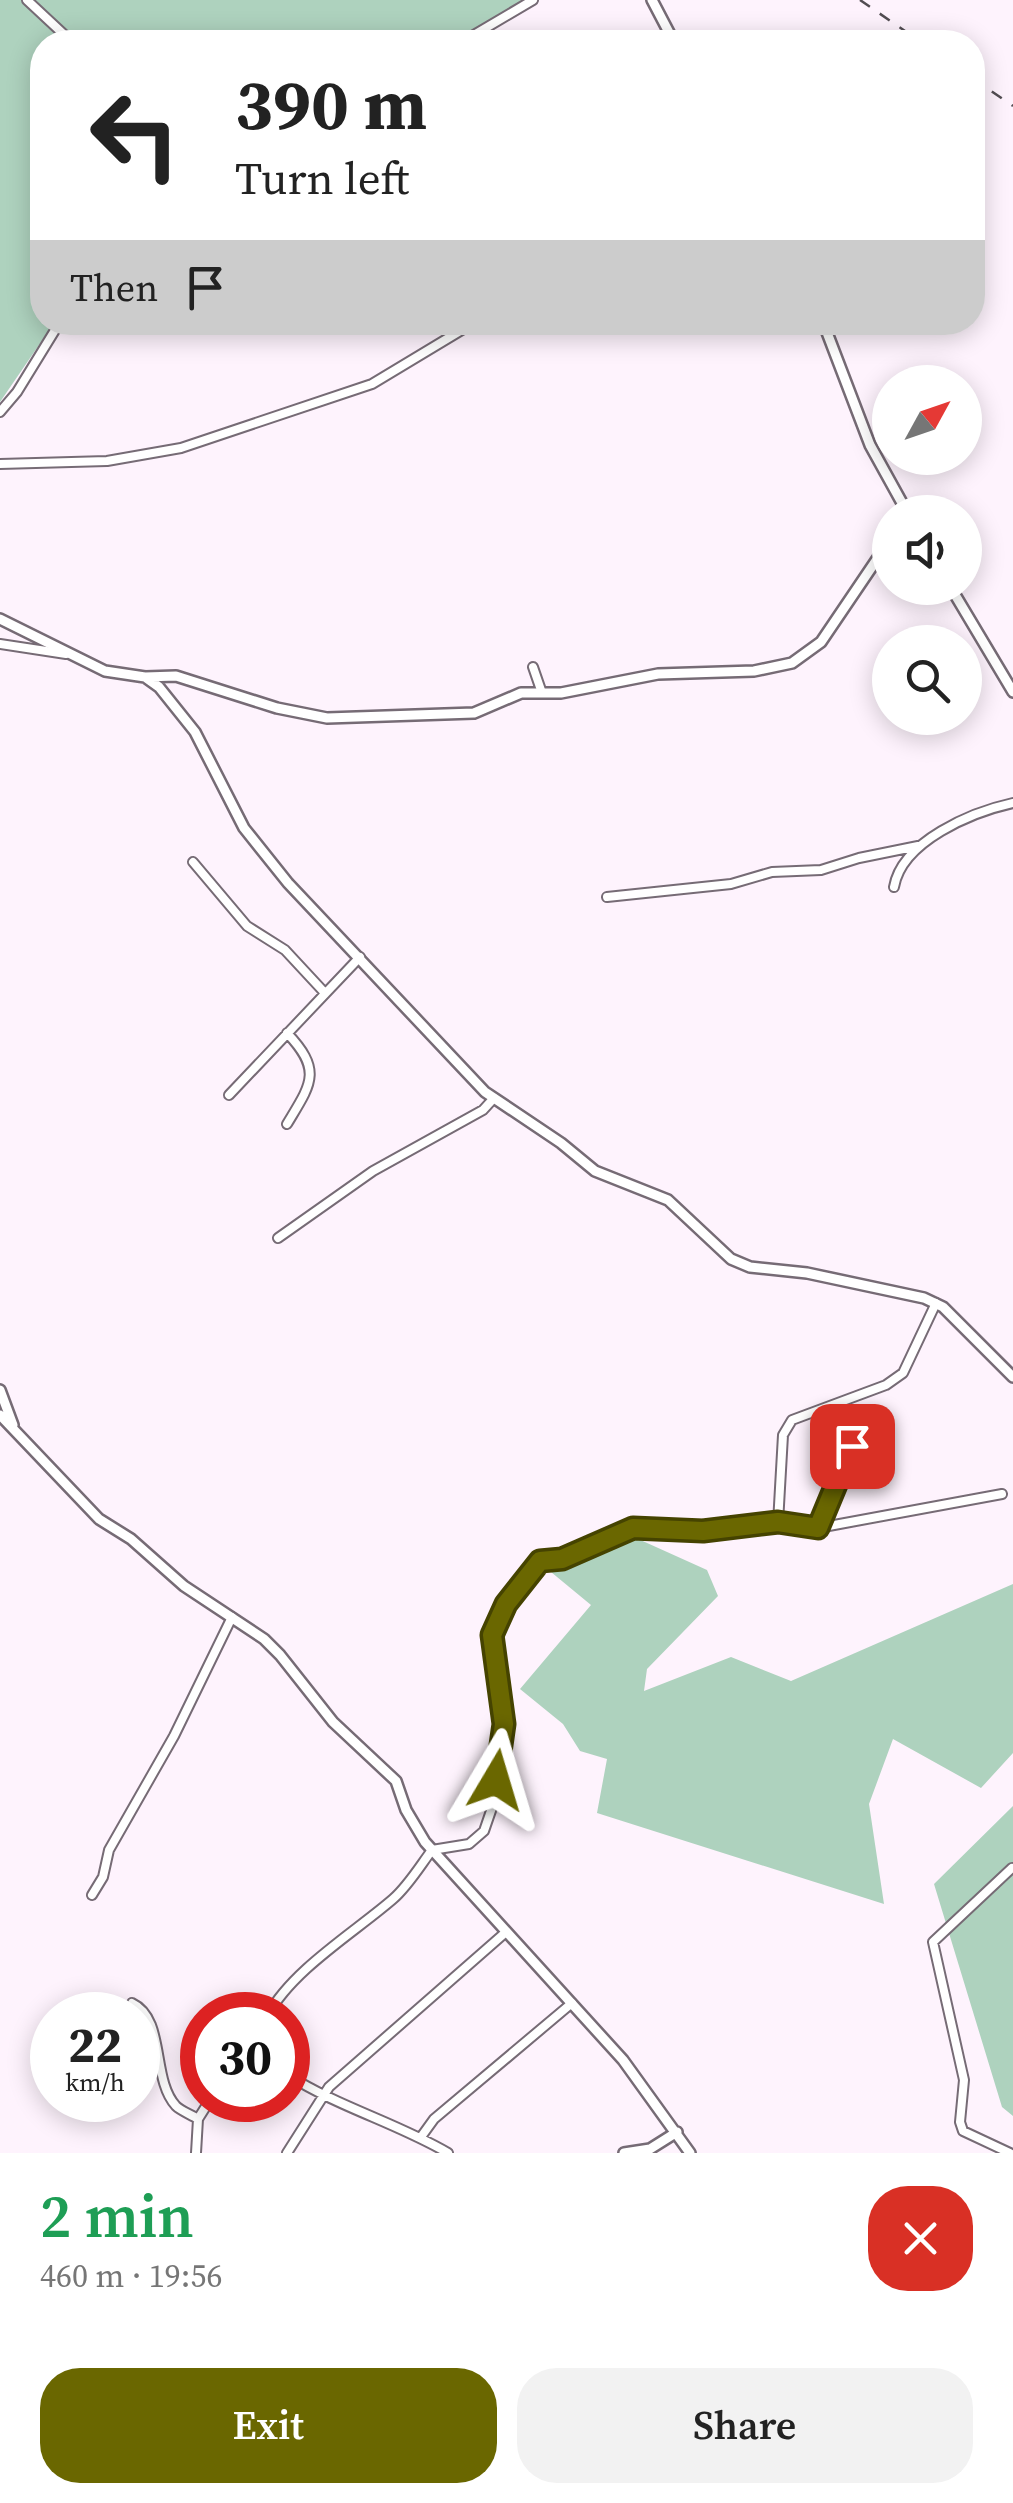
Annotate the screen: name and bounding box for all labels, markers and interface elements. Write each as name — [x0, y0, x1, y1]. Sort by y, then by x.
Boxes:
text: 390 m — [235, 56, 427, 152]
icon: left — [70, 70, 200, 200]
text: Turn left — [235, 147, 409, 209]
icon: arrive — [178, 260, 233, 315]
text: Then — [70, 262, 158, 314]
north arrow — [872, 365, 982, 475]
map controls — [872, 365, 982, 735]
button: sound — [872, 495, 982, 605]
button: search — [872, 625, 982, 735]
pin — [810, 1404, 895, 1489]
icon: arrive — [825, 1419, 880, 1474]
position arrow — [444, 1728, 548, 1832]
speed limit sign: 30 — [180, 1992, 310, 2122]
text: 22 — [68, 2010, 122, 2079]
text: km/h — [65, 2065, 125, 2099]
text: 2 min — [40, 2175, 194, 2257]
button: close — [868, 2186, 973, 2291]
text: 460 m · 19:56 — [40, 2254, 222, 2298]
button: Exit — [40, 2368, 497, 2483]
button: Share — [517, 2368, 973, 2483]

